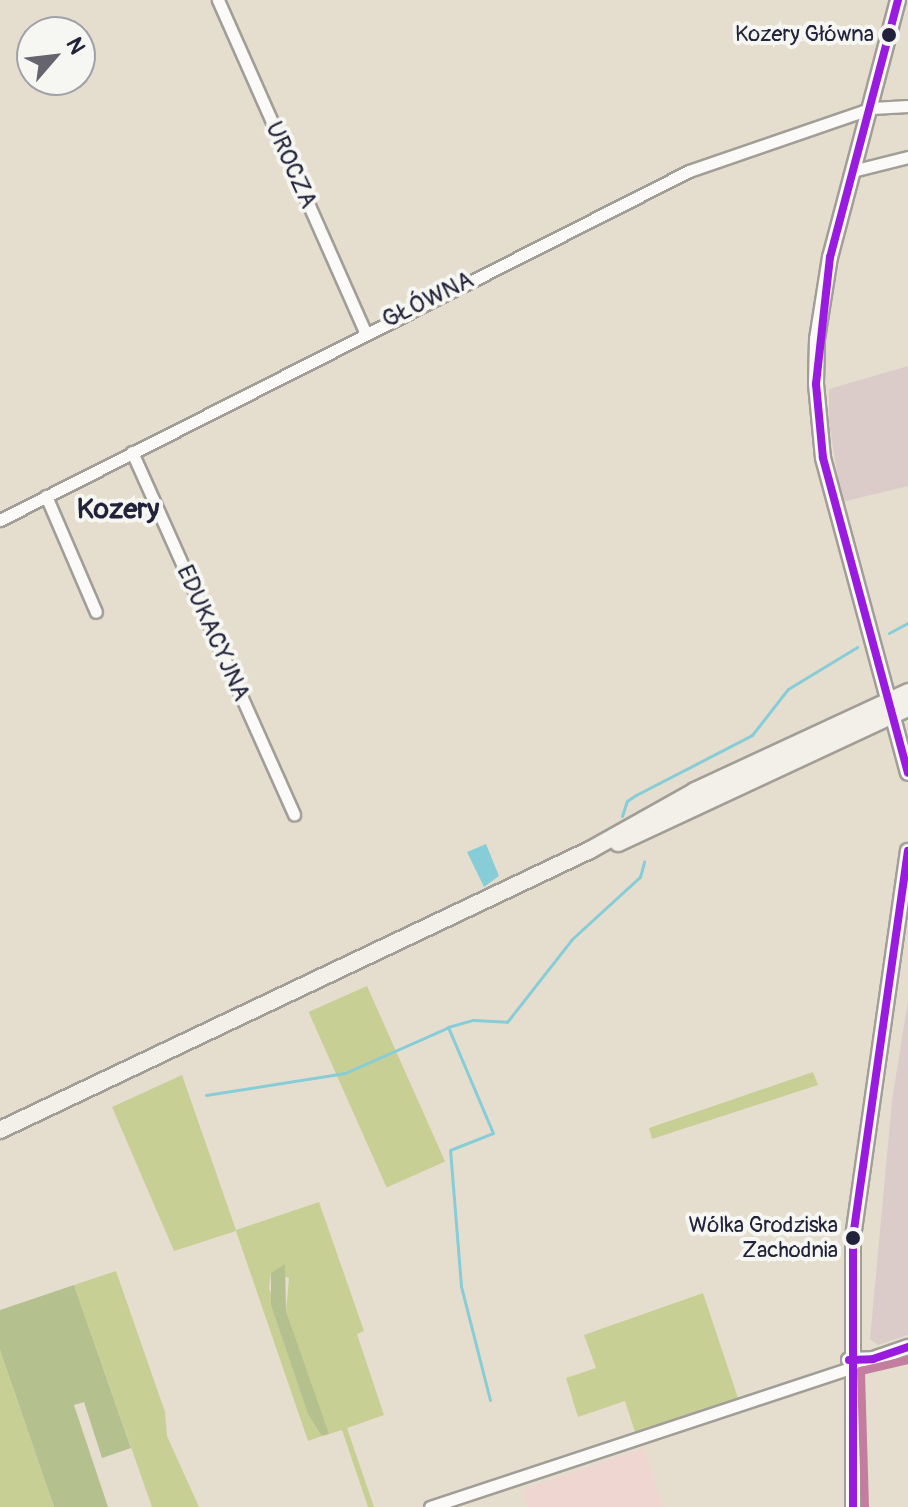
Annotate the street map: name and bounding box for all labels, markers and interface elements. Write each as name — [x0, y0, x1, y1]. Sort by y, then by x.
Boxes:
north arrow — [16, 16, 96, 96]
place label: Kozery Główna — [735, 22, 874, 48]
marker: Kozery Główna — [881, 27, 897, 43]
text: N — [60, 33, 91, 59]
street label: UROCZA — [259, 117, 323, 213]
street label: GŁÓWNA — [378, 266, 478, 334]
district label: Kozery — [77, 493, 159, 527]
street label: EDUKACYJNA — [170, 561, 256, 705]
place label: Wólka Grodziska Zachodnia — [689, 1212, 838, 1264]
marker: Wólka Grodziska Zachodnia — [845, 1230, 861, 1246]

